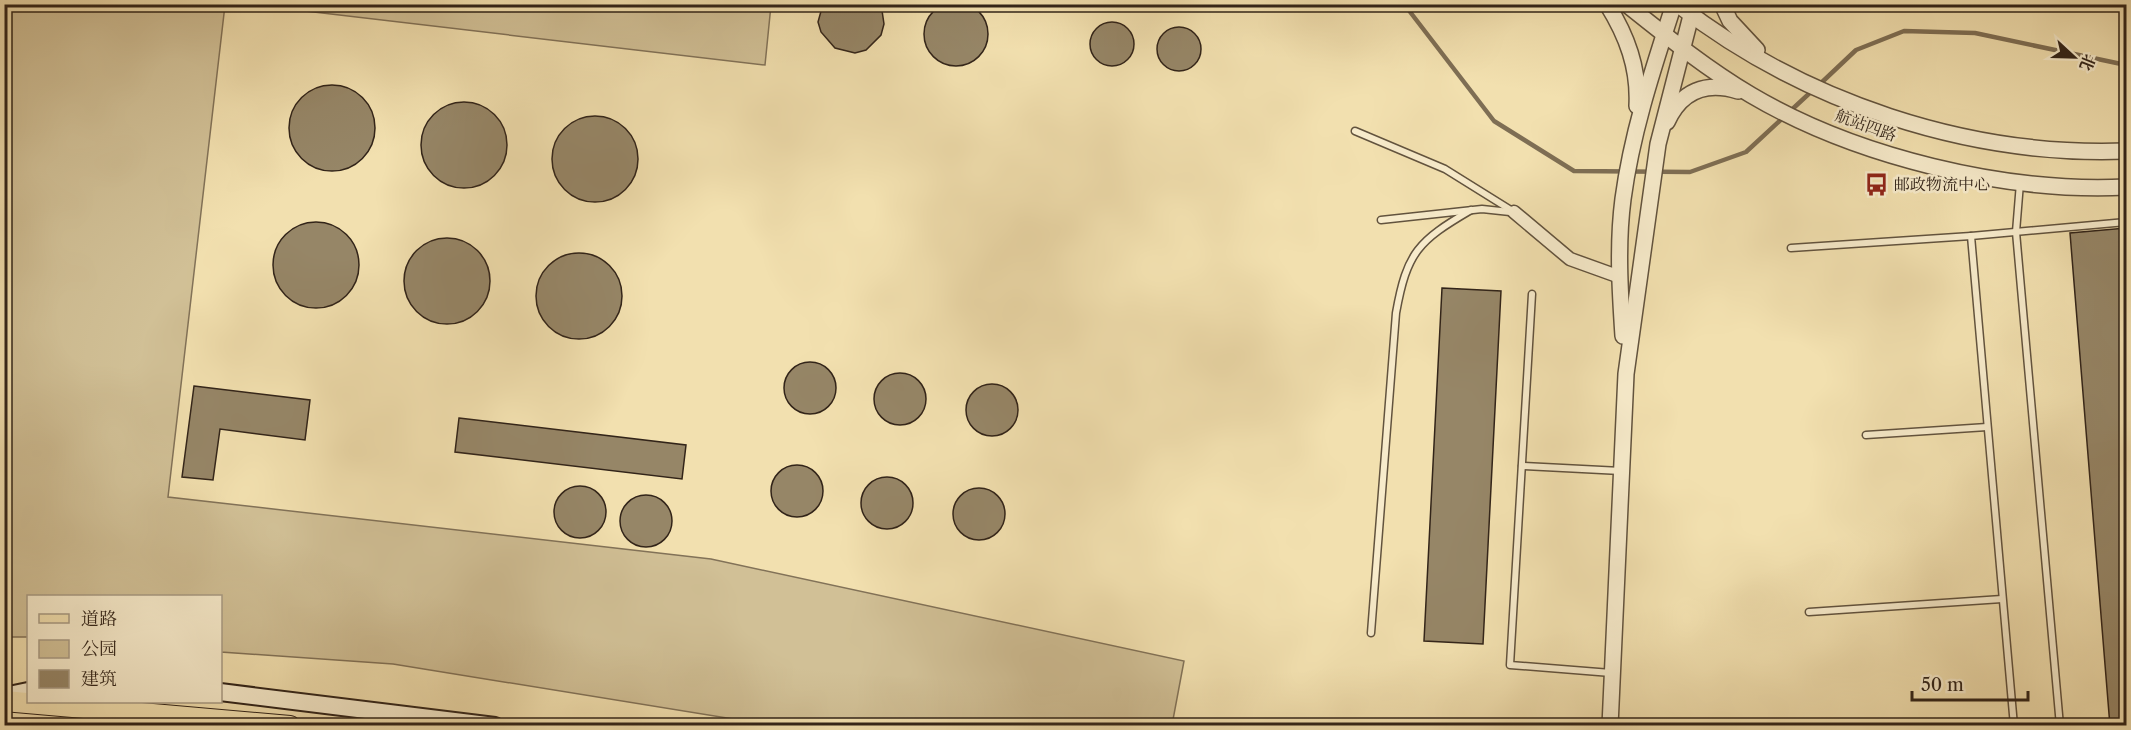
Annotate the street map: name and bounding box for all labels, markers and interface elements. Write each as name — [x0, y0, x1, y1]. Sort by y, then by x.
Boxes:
north arrow — [2044, 27, 2104, 87]
text: 北 — [2076, 51, 2100, 74]
street label: 航站四路 — [1833, 105, 1899, 145]
bus stop icon: 邮政物流中心 — [1863, 171, 1889, 197]
place label: 邮政物流中心 — [1894, 174, 1990, 194]
legend — [27, 595, 222, 703]
text: 道路 — [81, 608, 117, 630]
text: 公园 — [81, 638, 117, 660]
scale bar — [1912, 664, 2028, 702]
text: 建筑 — [81, 668, 117, 690]
text: 50 m — [1921, 674, 1964, 696]

